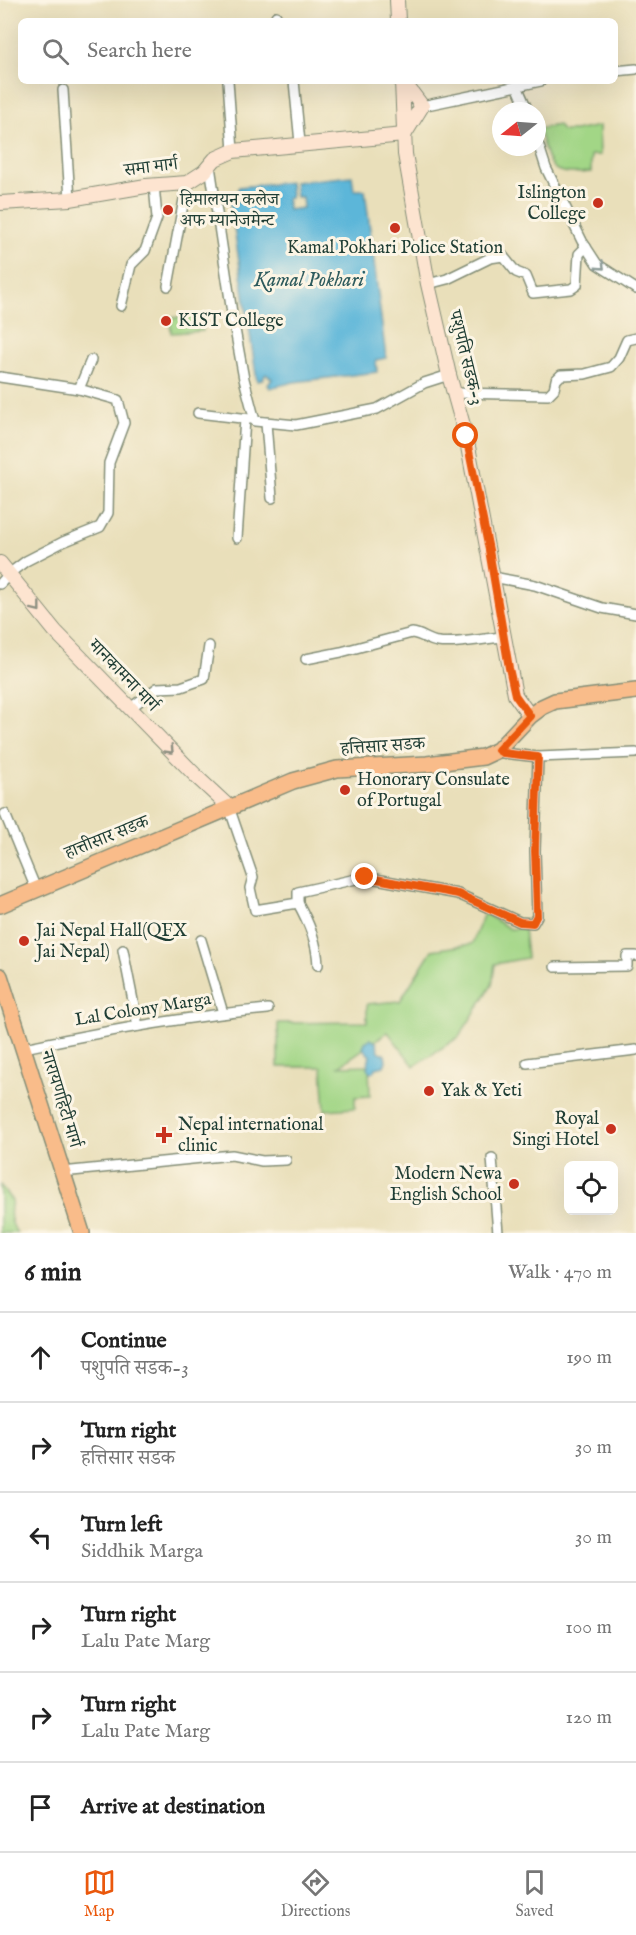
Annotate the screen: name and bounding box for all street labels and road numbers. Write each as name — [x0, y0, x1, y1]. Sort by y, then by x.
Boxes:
street label: समा मार्ग — [122, 153, 181, 183]
street label: पशुपति सडक-3 — [442, 307, 488, 408]
street label: मानकामना मार्ग — [82, 634, 164, 718]
street label: हत्तिसार सडक — [339, 732, 427, 761]
street label: हात्तीसार सडक — [60, 810, 154, 866]
street label: Lal Colony Marga — [73, 988, 213, 1032]
street label: नारायणहिटी मार्ग — [34, 1046, 86, 1152]

